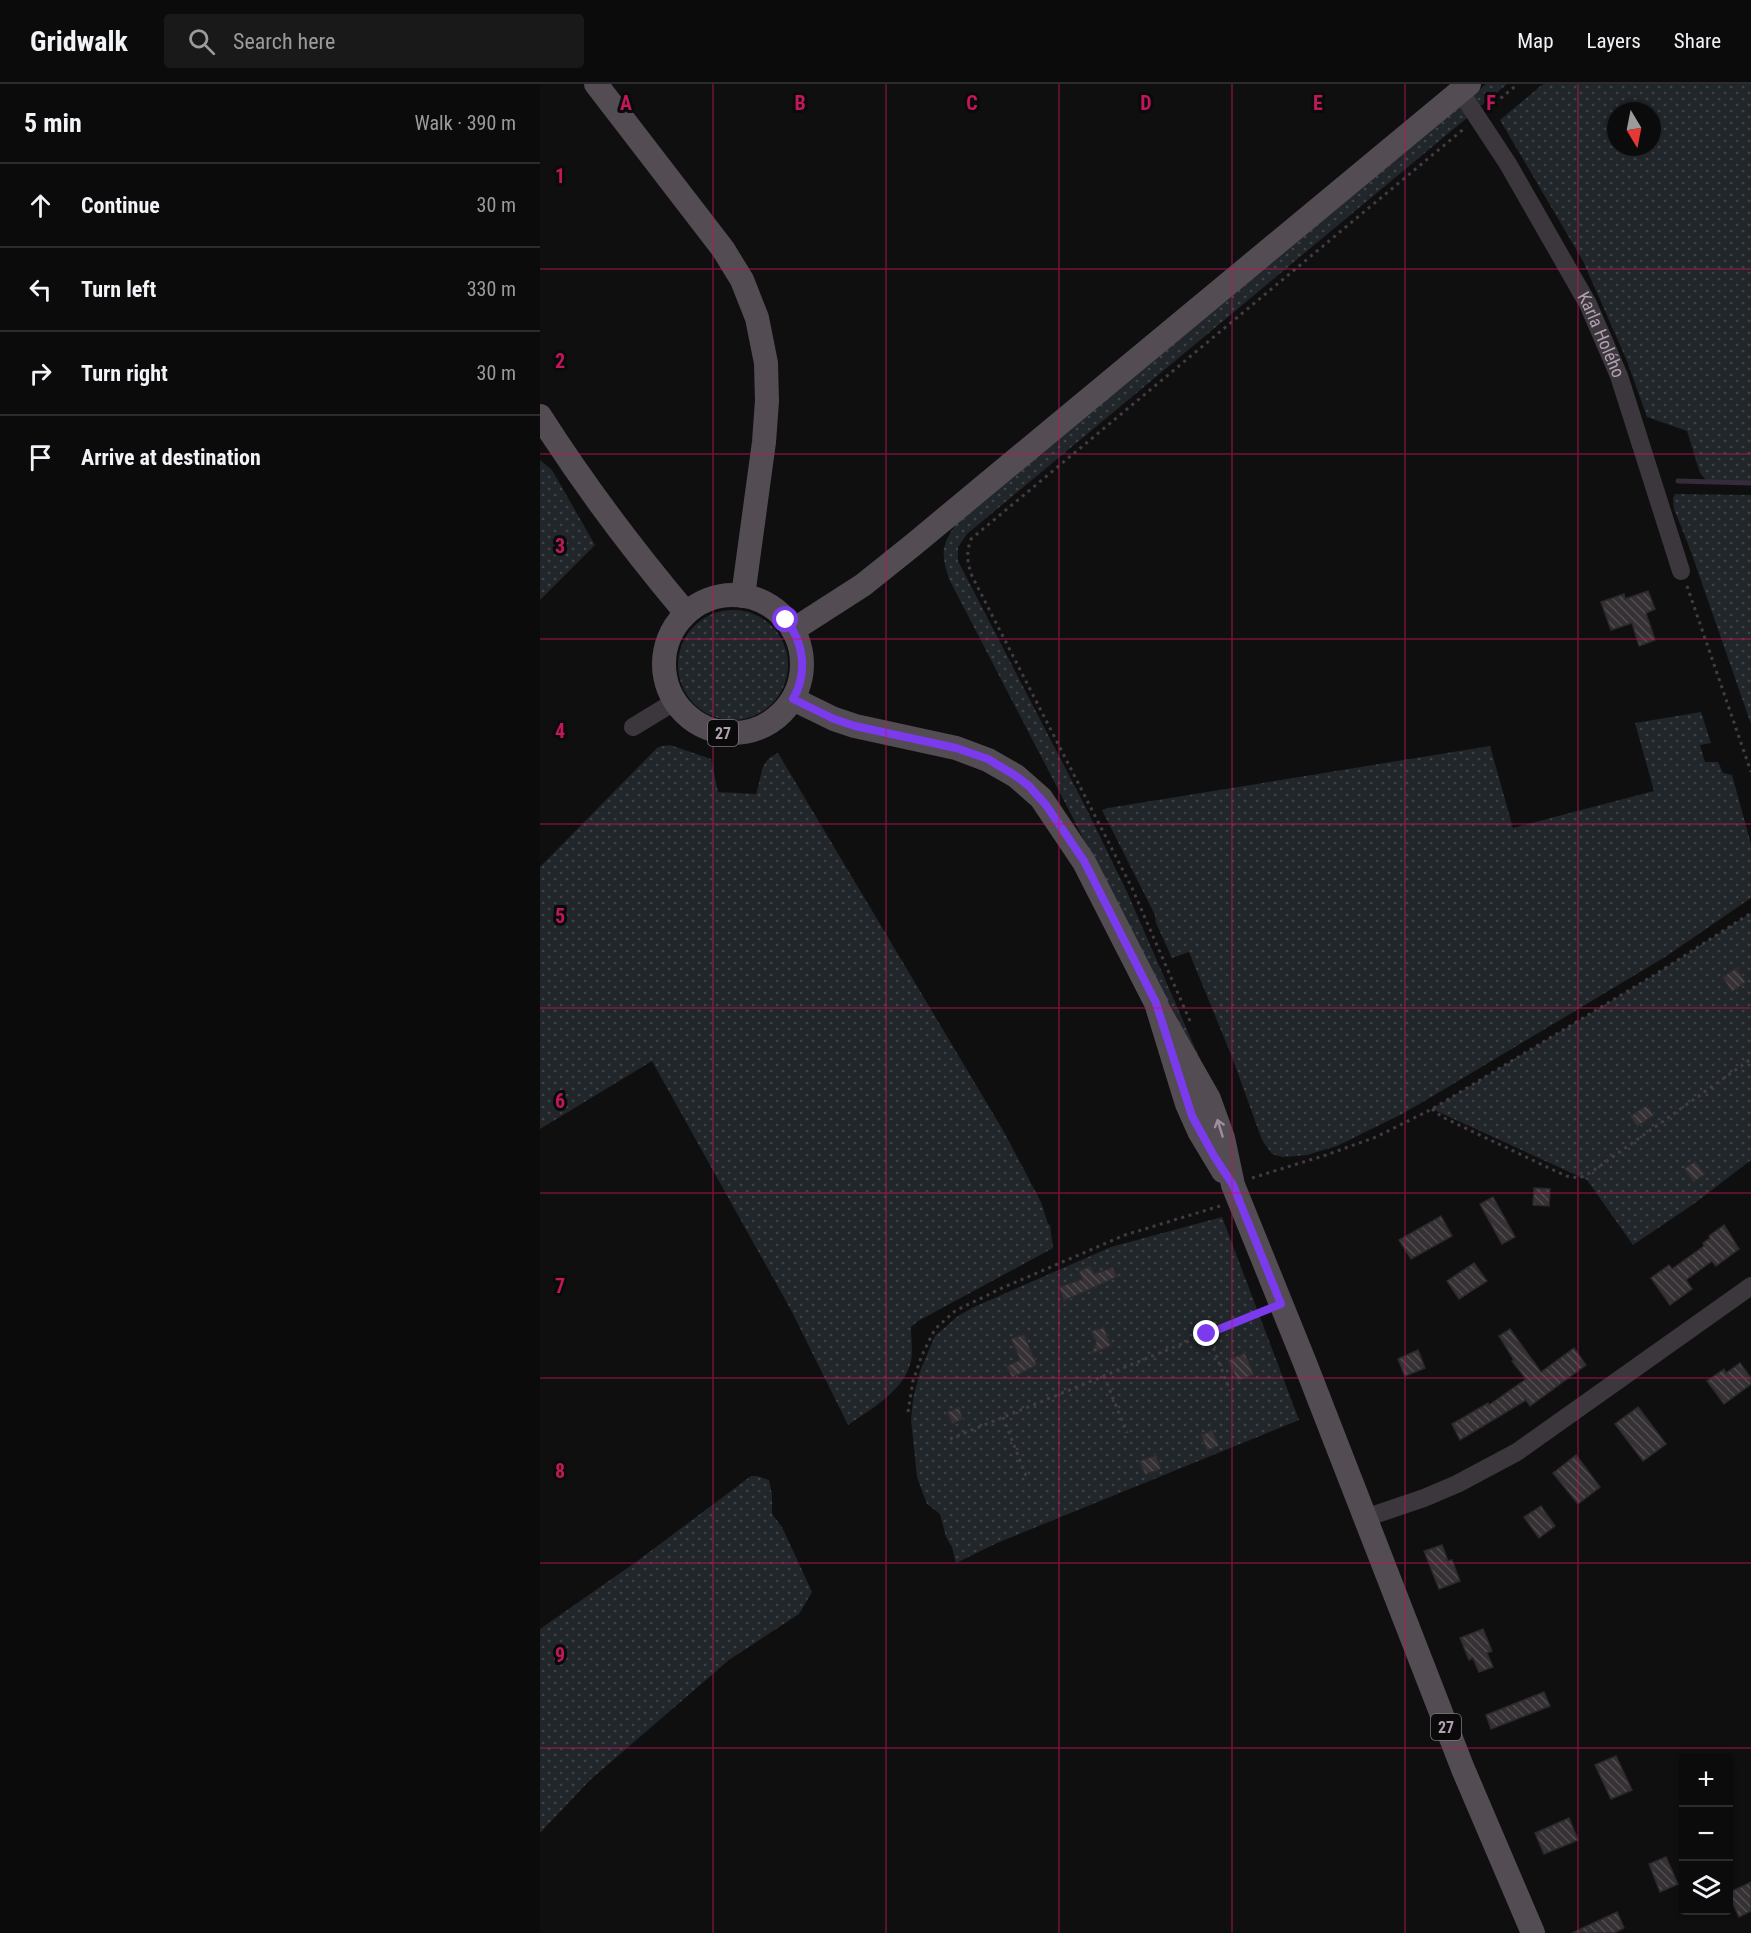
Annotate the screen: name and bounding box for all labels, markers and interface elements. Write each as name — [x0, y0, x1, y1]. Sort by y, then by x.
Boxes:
search box — [164, 14, 584, 68]
text: Gridwalk — [30, 25, 128, 58]
icon: search — [185, 25, 218, 58]
text: Search here — [233, 29, 335, 54]
text: Map — [1517, 29, 1554, 53]
text: Layers — [1587, 29, 1641, 53]
text: Share — [1674, 29, 1721, 53]
text: A — [620, 91, 632, 115]
text: B — [794, 91, 806, 115]
text: C — [966, 91, 978, 115]
text: D — [1140, 91, 1152, 115]
text: E — [1313, 91, 1323, 115]
text: F — [1486, 91, 1496, 115]
north arrow — [1607, 102, 1661, 156]
text: 5 min — [24, 108, 82, 138]
text: Walk · 390 m — [415, 111, 516, 135]
text: 1 — [555, 164, 565, 188]
icon: ahead — [24, 189, 57, 222]
text: Continue — [81, 193, 160, 218]
text: 30 m — [477, 193, 516, 217]
icon: left — [24, 273, 57, 306]
text: Turn left — [81, 277, 156, 302]
text: 330 m — [467, 277, 516, 301]
street label: Karla Holého — [1573, 288, 1629, 381]
text: 2 — [555, 349, 565, 373]
icon: right — [24, 357, 57, 390]
text: Turn right — [81, 361, 168, 386]
text: 30 m — [477, 361, 516, 385]
icon: arrive — [24, 441, 57, 474]
text: Arrive at destination — [81, 445, 261, 470]
text: 3 — [555, 534, 565, 558]
route start — [772, 606, 798, 632]
text: 4 — [555, 719, 565, 743]
road number: 27 — [708, 720, 738, 746]
text: 5 — [555, 904, 565, 928]
text: 6 — [555, 1089, 565, 1113]
one-way arrow — [1214, 1119, 1225, 1138]
text: 7 — [555, 1274, 565, 1298]
route end — [1193, 1320, 1219, 1346]
text: 8 — [555, 1459, 565, 1483]
text: 9 — [555, 1643, 565, 1667]
road number: 27 — [1431, 1714, 1461, 1740]
map controls — [1679, 1753, 1733, 1915]
button: + — [1679, 1753, 1733, 1807]
button: − — [1679, 1807, 1733, 1861]
button: layers — [1679, 1861, 1733, 1915]

